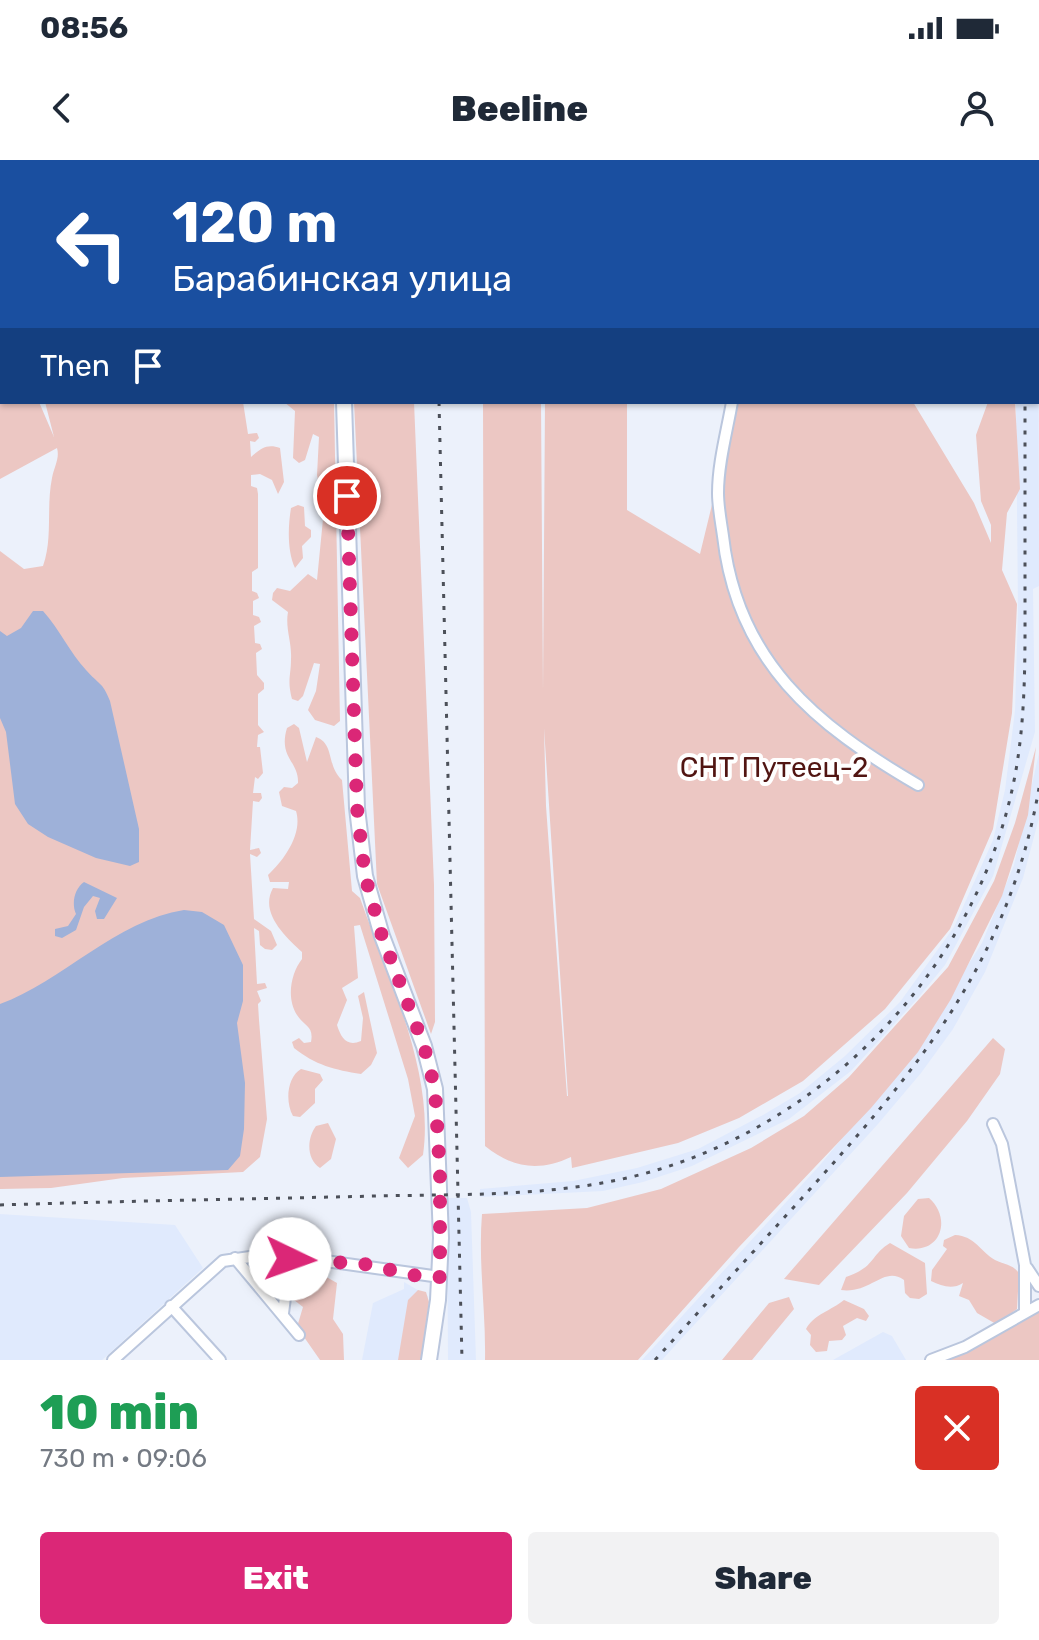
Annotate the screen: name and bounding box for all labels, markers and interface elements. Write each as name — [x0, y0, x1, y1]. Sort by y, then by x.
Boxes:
text: 08:56 — [40, 10, 128, 46]
icon: back — [40, 86, 84, 130]
icon: person — [955, 86, 999, 130]
text: Beeline — [451, 87, 588, 130]
text: 120 m — [172, 190, 338, 256]
icon: left — [40, 192, 144, 296]
text: Барабинская улица — [172, 257, 512, 300]
icon: arrive — [126, 344, 170, 388]
text: Then — [40, 348, 110, 384]
pin — [313, 462, 381, 530]
icon: arrive — [325, 474, 369, 518]
park label: СНТ Путеец-2 — [680, 751, 868, 784]
position arrow — [248, 1217, 332, 1301]
text: 10 min — [40, 1384, 199, 1441]
button: close — [915, 1386, 999, 1470]
text: 730 m · 09:06 — [40, 1443, 207, 1474]
button: Exit — [40, 1532, 512, 1624]
button: Share — [528, 1532, 999, 1624]

